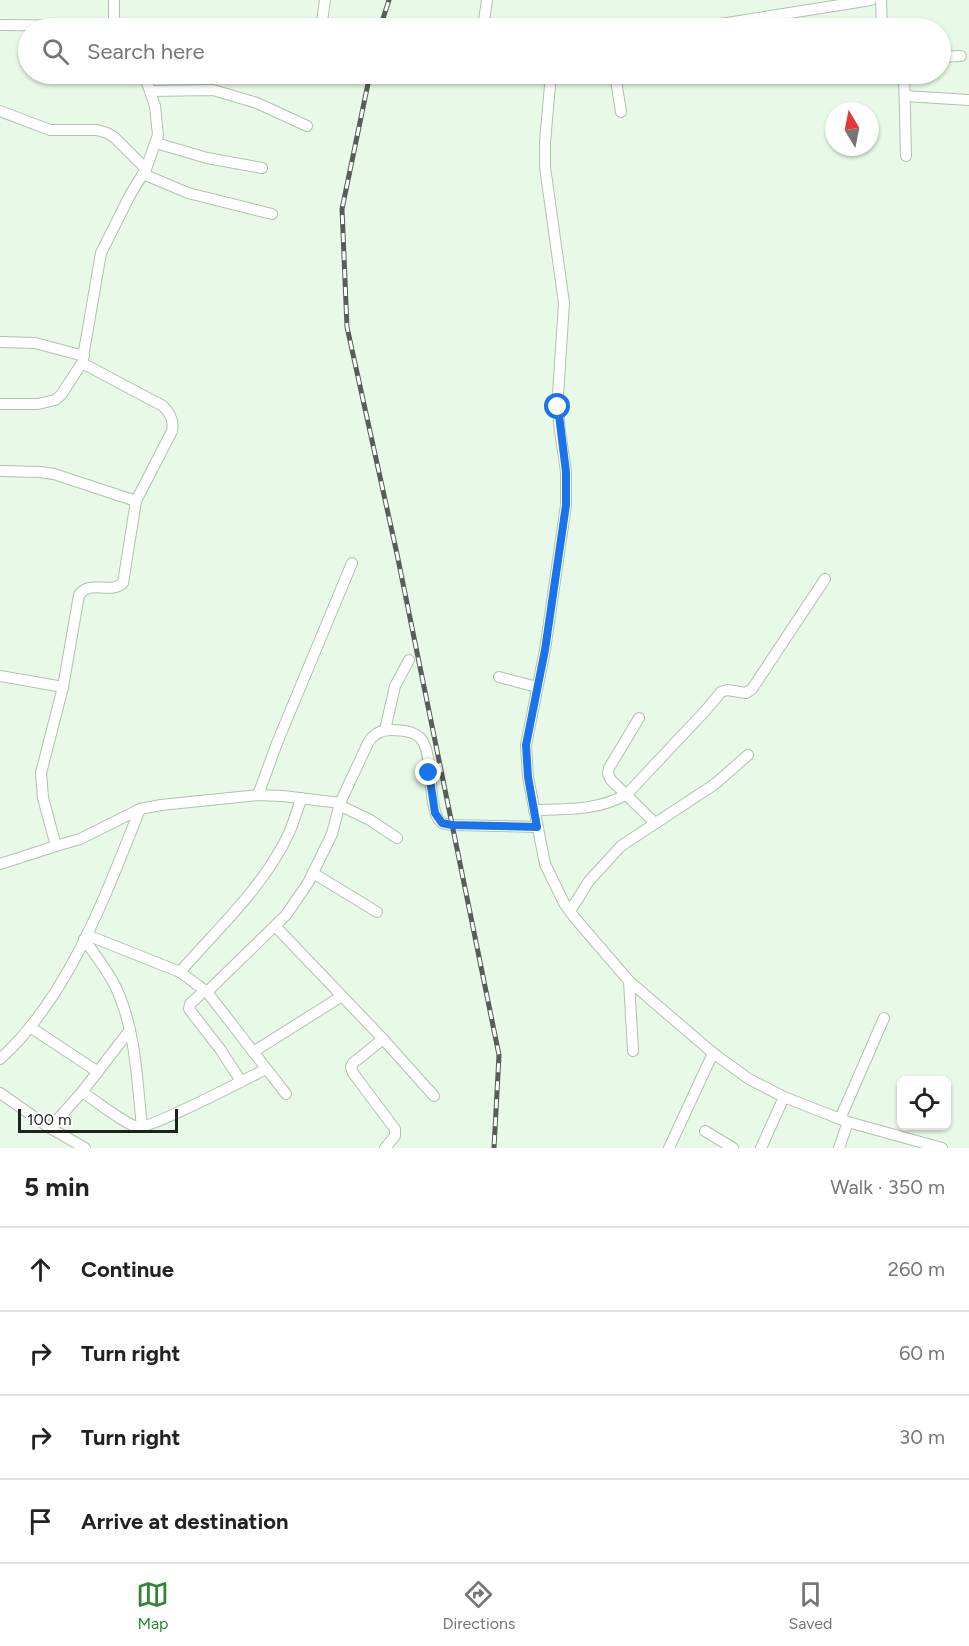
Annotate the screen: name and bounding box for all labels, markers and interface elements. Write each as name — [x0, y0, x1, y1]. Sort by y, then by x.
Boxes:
search box — [18, 18, 951, 84]
icon: search — [39, 35, 72, 68]
text: Search here — [87, 38, 205, 65]
north arrow — [825, 102, 879, 156]
route start — [544, 393, 570, 419]
route end — [415, 759, 441, 785]
map controls — [897, 1076, 951, 1130]
button: locate — [897, 1076, 951, 1130]
scale bar — [18, 1106, 178, 1134]
text: 100 m — [27, 1110, 72, 1129]
text: 5 min — [24, 1171, 90, 1203]
text: Walk · 350 m — [830, 1175, 945, 1199]
icon: ahead — [24, 1253, 57, 1286]
text: Continue — [81, 1256, 174, 1283]
text: 260 m — [888, 1257, 945, 1281]
icon: right — [24, 1337, 57, 1370]
text: Turn right — [81, 1340, 180, 1367]
text: 60 m — [899, 1341, 945, 1365]
icon: right — [24, 1421, 57, 1454]
text: Turn right — [81, 1424, 180, 1451]
text: 30 m — [899, 1425, 945, 1449]
icon: arrive — [24, 1505, 57, 1538]
text: Arrive at destination — [81, 1508, 289, 1535]
tab: Map — [136, 1578, 169, 1633]
tab: Directions — [442, 1578, 515, 1633]
tab: Saved — [788, 1578, 833, 1633]

